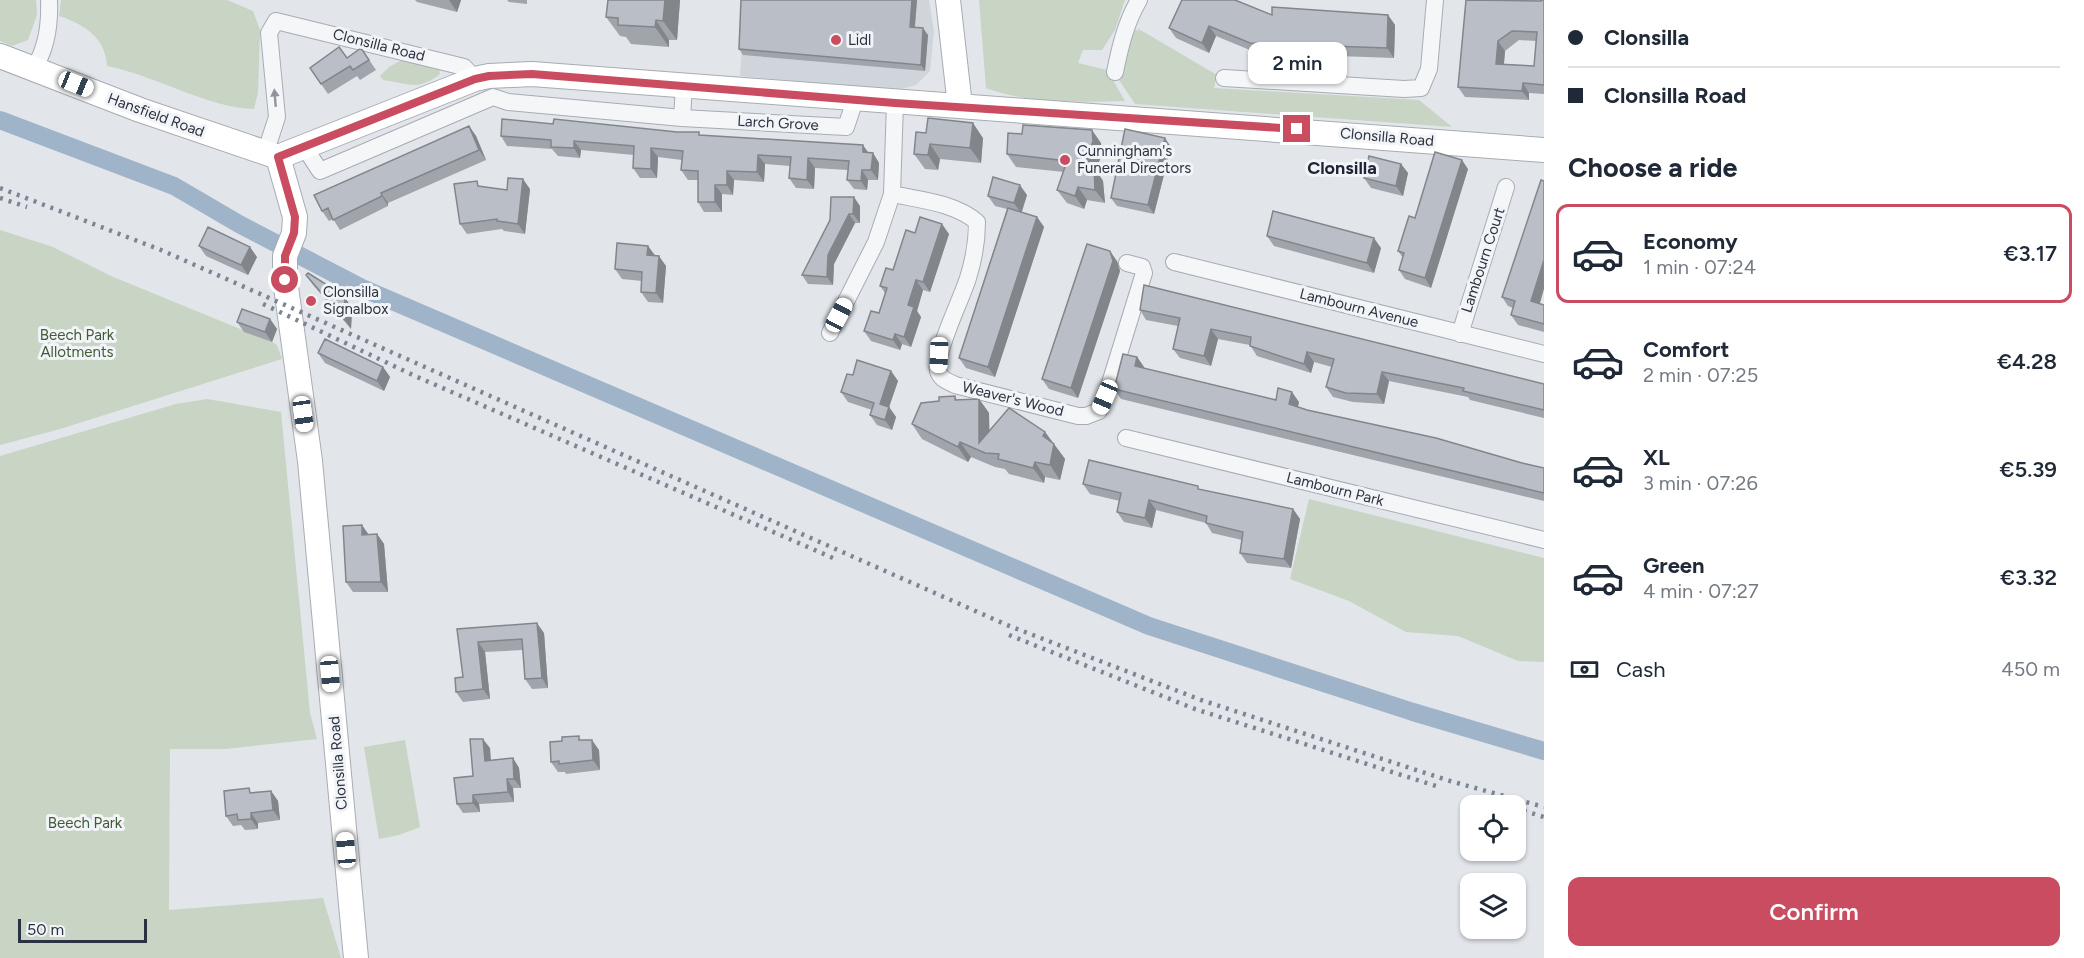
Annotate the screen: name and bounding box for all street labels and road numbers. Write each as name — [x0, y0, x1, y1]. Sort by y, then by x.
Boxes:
street label: Clonsilla Road — [331, 25, 427, 65]
street label: Hansfield Road — [105, 89, 207, 141]
street label: Larch Grove — [737, 112, 819, 134]
street label: Clonsilla Road — [1339, 124, 1435, 150]
street label: Lambourn Court — [1457, 205, 1509, 315]
street label: Lambourn Avenue — [1298, 285, 1420, 331]
street label: Weaver's Wood — [960, 378, 1066, 420]
street label: Lambourn Park — [1284, 468, 1386, 510]
street label: Clonsilla Road — [325, 715, 351, 811]

